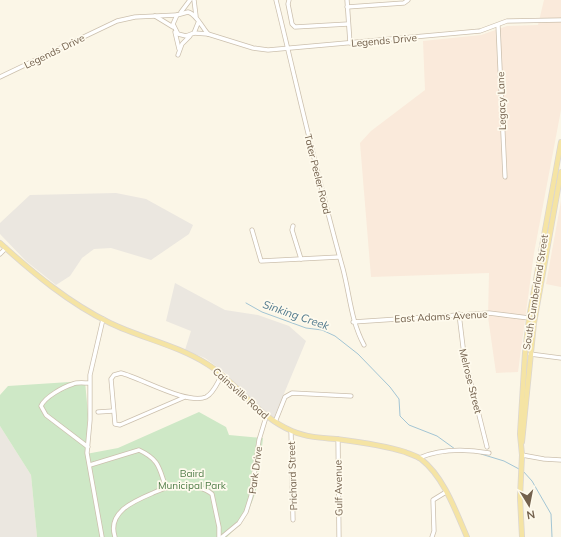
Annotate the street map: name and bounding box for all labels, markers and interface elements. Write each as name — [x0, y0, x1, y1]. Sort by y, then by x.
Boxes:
street label: Legends Drive — [22, 31, 87, 72]
street label: Legends Drive — [351, 31, 417, 50]
street label: Legacy Lane — [494, 72, 509, 130]
street label: Tater Peeler Road — [301, 133, 334, 216]
street label: South Cumberland Street — [520, 233, 551, 351]
water label: Sinking Creek — [261, 297, 331, 333]
street label: East Adams Avenue — [394, 308, 488, 325]
street label: Melrose Street — [456, 347, 485, 415]
street label: Cainsville Road — [210, 365, 271, 422]
street label: Prichard Street — [285, 441, 300, 511]
street label: Park Drive — [246, 445, 265, 495]
street label: Gulf Avenue — [332, 460, 345, 516]
park label: Baird Municipal Park — [158, 467, 227, 492]
north arrow — [509, 485, 549, 525]
text: N — [525, 507, 536, 522]

